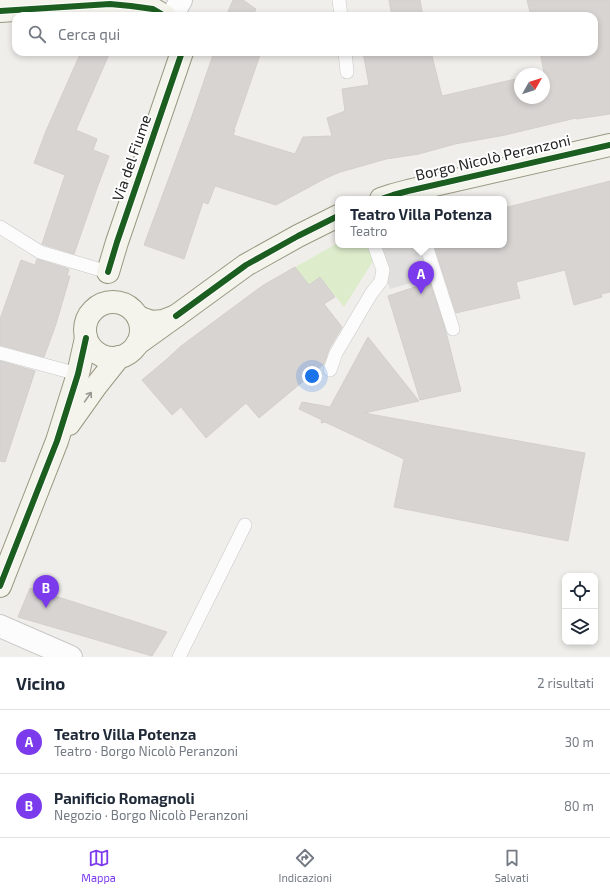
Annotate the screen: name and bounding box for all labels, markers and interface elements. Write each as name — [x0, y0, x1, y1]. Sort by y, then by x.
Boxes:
search box — [12, 12, 598, 56]
icon: search — [26, 23, 48, 45]
text: Cerca qui — [58, 25, 120, 43]
north arrow — [514, 68, 550, 104]
street label: Via del Fiume — [108, 112, 154, 203]
street label: Borgo Nicolò Peranzoni — [413, 130, 572, 184]
popup — [335, 196, 507, 248]
text: Teatro Villa Potenza — [350, 205, 492, 223]
text: Teatro — [350, 223, 388, 239]
pin: A — [408, 261, 434, 294]
your location — [302, 366, 322, 386]
one-way arrow — [84, 392, 92, 403]
map controls — [562, 573, 598, 645]
button: locate — [562, 573, 598, 609]
pin: B — [33, 575, 59, 608]
button: layers — [562, 609, 598, 645]
text: Vicino — [16, 673, 65, 693]
text: 2 risultati — [537, 675, 594, 691]
text: Teatro Villa Potenza — [54, 725, 196, 743]
text: A — [25, 734, 33, 750]
text: 30 m — [565, 734, 594, 750]
text: Teatro · Borgo Nicolò Peranzoni — [54, 743, 238, 759]
text: Panificio Romagnoli — [54, 789, 195, 807]
text: B — [25, 798, 33, 814]
text: 80 m — [564, 798, 594, 814]
text: Negozio · Borgo Nicolò Peranzoni — [54, 807, 248, 823]
tab: Mappa — [81, 847, 116, 884]
tab: Indicazioni — [279, 847, 332, 884]
tab: Salvati — [495, 847, 529, 884]

